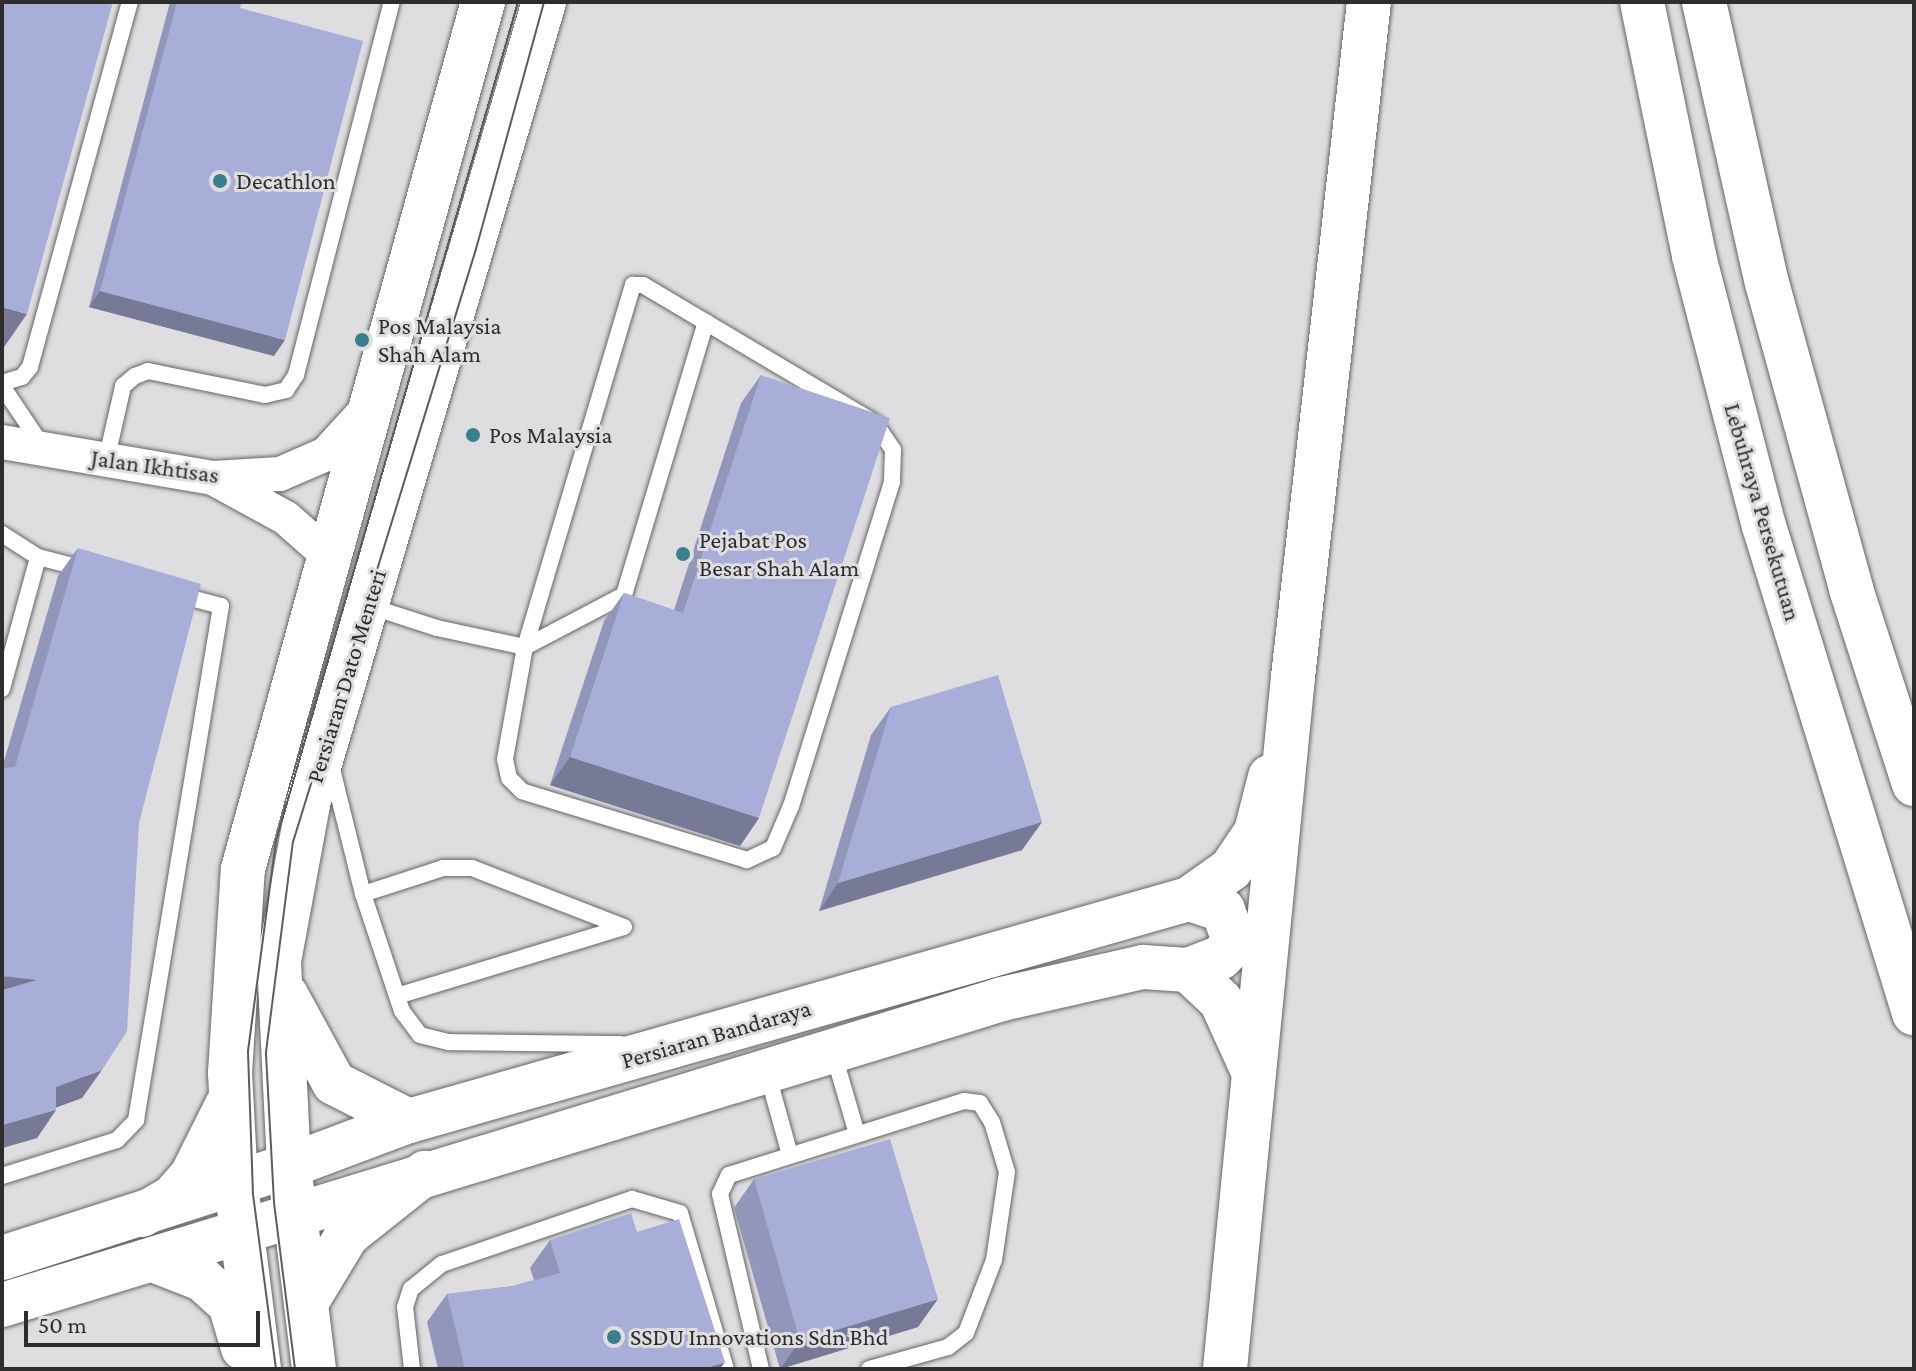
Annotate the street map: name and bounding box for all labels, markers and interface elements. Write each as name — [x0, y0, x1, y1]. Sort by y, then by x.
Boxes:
place label: Decathlon — [236, 167, 336, 195]
marker: Decathlon — [211, 172, 229, 190]
place label: Pos Malaysia Shah Alam — [378, 312, 501, 368]
marker: Pos Malaysia Shah Alam — [353, 331, 371, 349]
street label: Lebuhraya Persekutuan — [1718, 400, 1808, 624]
place label: Pos Malaysia — [489, 421, 612, 449]
marker: Pos Malaysia — [464, 426, 482, 444]
street label: Jalan Ikhtisas — [89, 443, 221, 489]
place label: Pejabat Pos Besar Shah Alam — [699, 526, 859, 582]
marker: Pejabat Pos Besar Shah Alam — [674, 545, 692, 563]
street label: Persiaran Dato Menteri — [300, 566, 392, 786]
street label: Persiaran Bandaraya — [618, 993, 814, 1075]
scale bar — [28, 1295, 264, 1345]
text: 50 m — [38, 1311, 87, 1338]
place label: SSDU Innovations Sdn Bhd — [630, 1323, 888, 1351]
marker: SSDU Innovations Sdn Bhd — [605, 1328, 623, 1346]

